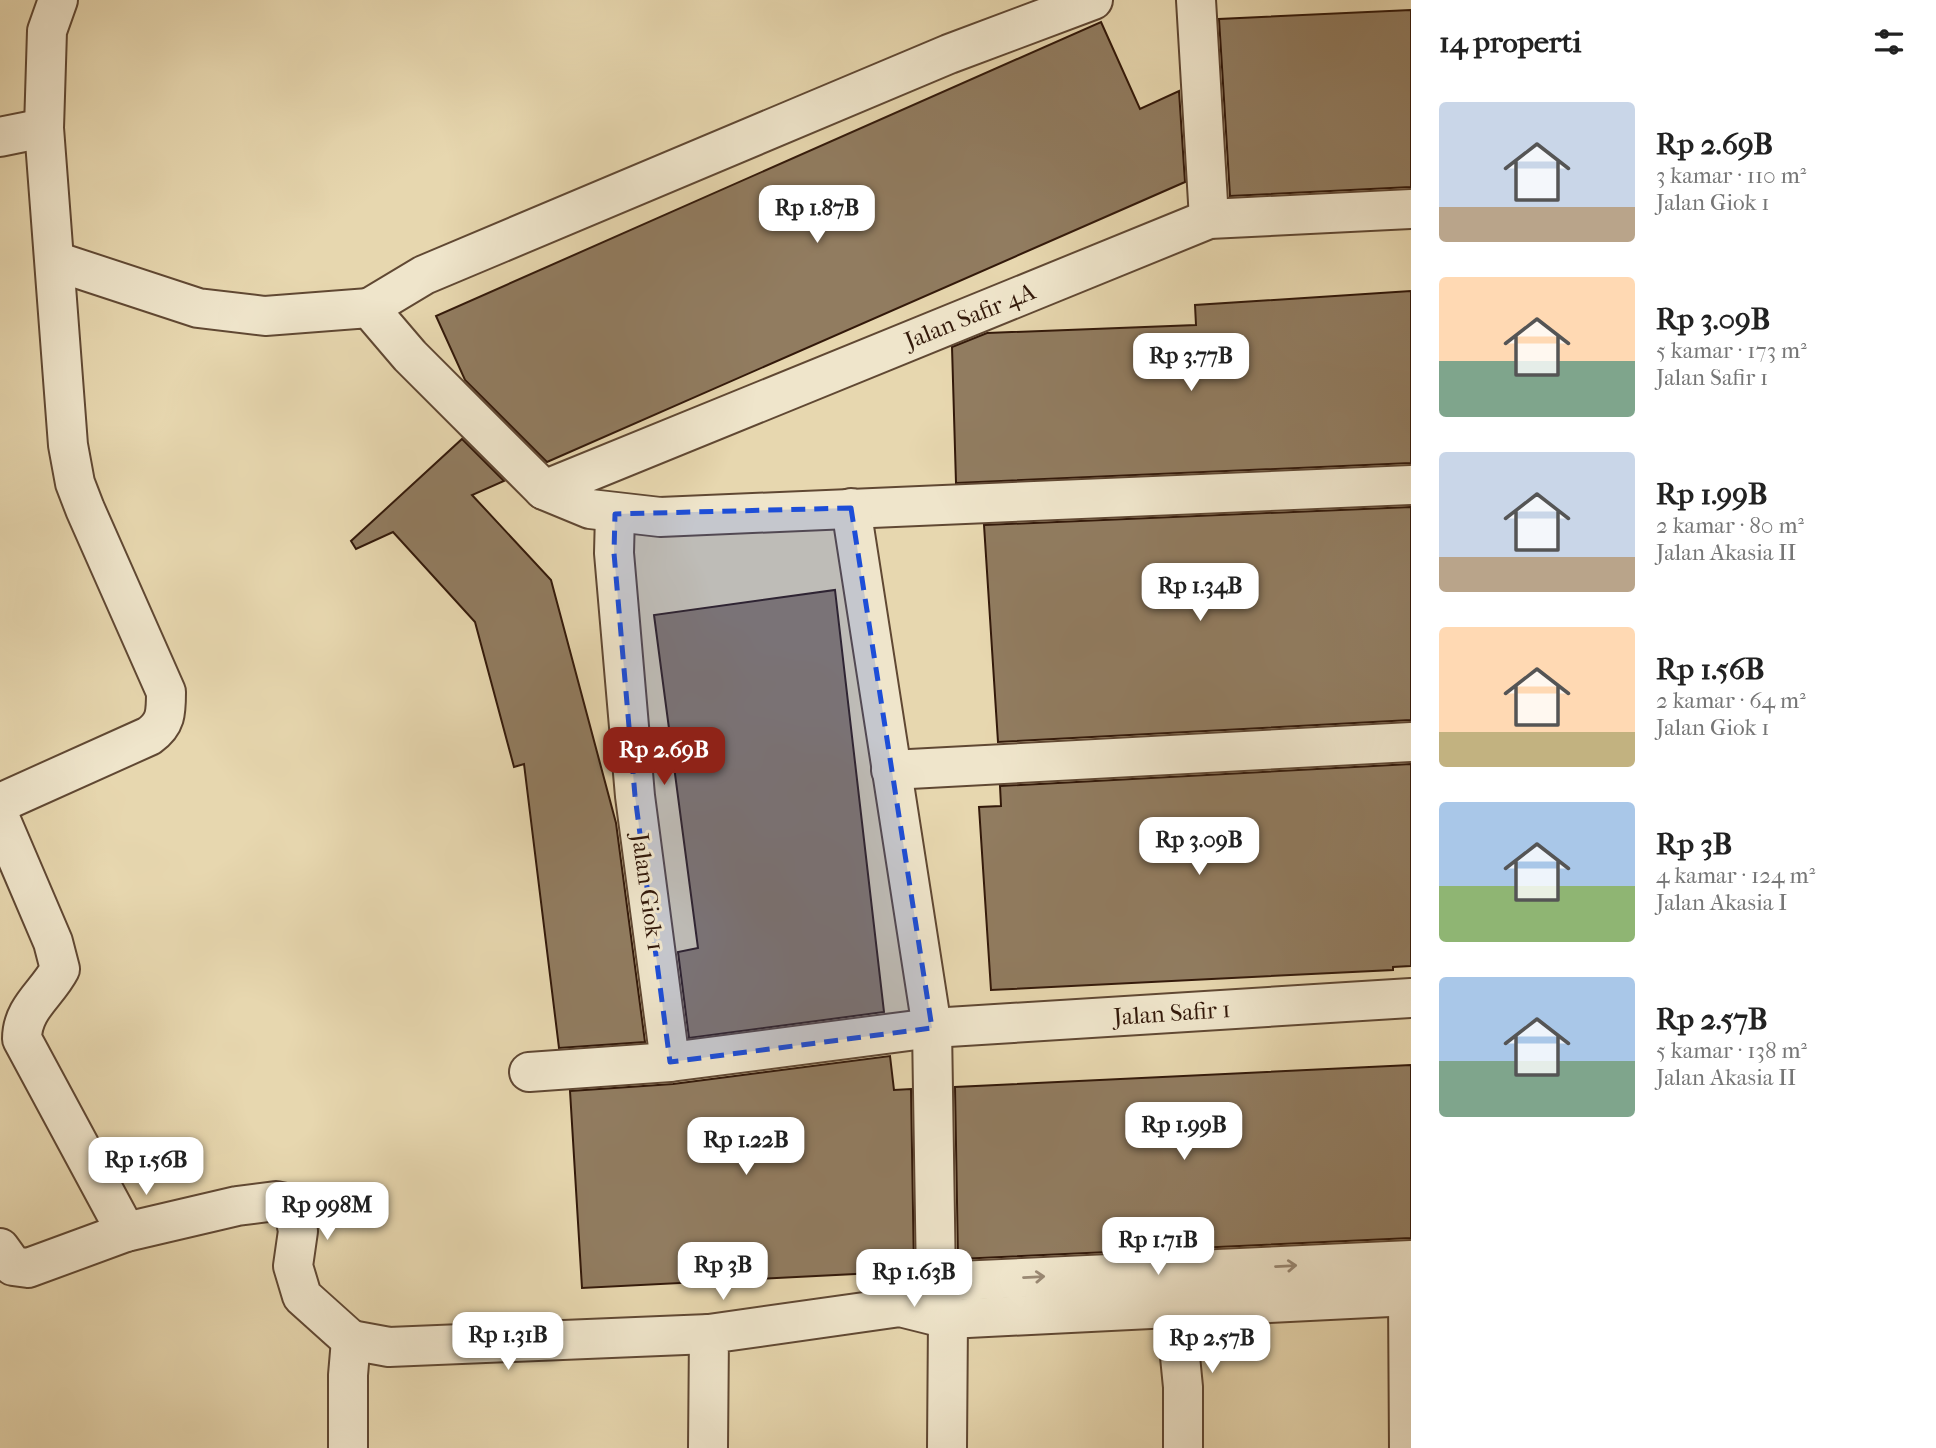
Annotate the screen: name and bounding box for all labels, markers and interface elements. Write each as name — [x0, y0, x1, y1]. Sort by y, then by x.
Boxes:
icon: filters — [1870, 23, 1908, 61]
text: 14 properti — [1439, 25, 1581, 60]
text: Rp 2.69B — [1656, 127, 1773, 162]
icon: home — [1495, 130, 1579, 214]
text: 3 kamar · 110 m² — [1656, 162, 1806, 189]
pin: Rp 1.87B — [745, 186, 889, 245]
text: Jalan Giok 1 — [1656, 189, 1769, 216]
text: Rp 1.87B — [775, 194, 859, 221]
street label: Jalan Safir 4A — [899, 277, 1040, 356]
text: Rp 3.09B — [1656, 302, 1770, 337]
icon: home — [1495, 305, 1579, 389]
pin: Rp 3.77B — [1119, 334, 1263, 393]
text: 5 kamar · 173 m² — [1656, 337, 1807, 364]
text: Rp 3.77B — [1149, 342, 1233, 369]
text: Jalan Safir 1 — [1656, 364, 1768, 391]
text: Rp 1.99B — [1656, 477, 1768, 512]
icon: home — [1495, 480, 1579, 564]
text: 2 kamar · 80 m² — [1656, 512, 1804, 539]
text: Jalan Akasia II — [1656, 539, 1796, 566]
pin: Rp 1.34B — [1128, 564, 1272, 623]
text: Rp 1.34B — [1158, 572, 1242, 599]
text: Rp 1.56B — [1656, 652, 1764, 687]
icon: home — [1495, 655, 1579, 739]
text: 2 kamar · 64 m² — [1656, 687, 1806, 714]
text: Jalan Giok 1 — [1656, 714, 1769, 741]
pin: Rp 2.69B — [592, 728, 736, 787]
text: Rp 2.69B — [619, 736, 709, 763]
pin: Rp 3.09B — [1127, 818, 1271, 877]
text: Rp 3.09B — [1155, 826, 1243, 853]
text: Rp 3B — [1656, 827, 1732, 862]
street label: Jalan Giok 1 — [626, 829, 670, 953]
icon: home — [1495, 830, 1579, 914]
text: 4 kamar · 124 m² — [1656, 862, 1815, 889]
text: Jalan Akasia I — [1656, 889, 1787, 916]
street label: Jalan Safir 1 — [1111, 995, 1231, 1031]
text: Rp 2.57B — [1656, 1002, 1767, 1037]
icon: home — [1495, 1005, 1579, 1089]
text: 5 kamar · 138 m² — [1656, 1037, 1807, 1064]
text: Jalan Akasia II — [1656, 1064, 1796, 1091]
pin: Rp 1.99B — [1112, 1102, 1256, 1162]
text: Rp 1.99B — [1141, 1111, 1227, 1138]
pin: Rp 1.22B — [674, 1118, 818, 1177]
text: Rp 1.22B — [703, 1126, 789, 1153]
pin: Rp 1.56B — [74, 1138, 218, 1197]
text: Rp 1.56B — [104, 1146, 188, 1173]
pin: Rp 998M — [262, 1182, 392, 1242]
text: Rp 998M — [282, 1191, 372, 1218]
pin: Rp 1.71B — [1086, 1218, 1230, 1277]
text: Rp 1.71B — [1118, 1226, 1198, 1253]
pin: Rp 3B — [674, 1242, 772, 1302]
pin: Rp 1.63B — [842, 1250, 986, 1309]
text: Rp 3B — [694, 1251, 752, 1278]
text: Rp 1.63B — [872, 1258, 956, 1285]
one-way arrow — [1274, 1260, 1297, 1273]
one-way arrow — [1022, 1271, 1045, 1284]
pin: Rp 1.31B — [436, 1312, 580, 1372]
pin: Rp 2.57B — [1140, 1316, 1284, 1375]
text: Rp 1.31B — [468, 1321, 548, 1348]
text: Rp 2.57B — [1169, 1324, 1255, 1351]

